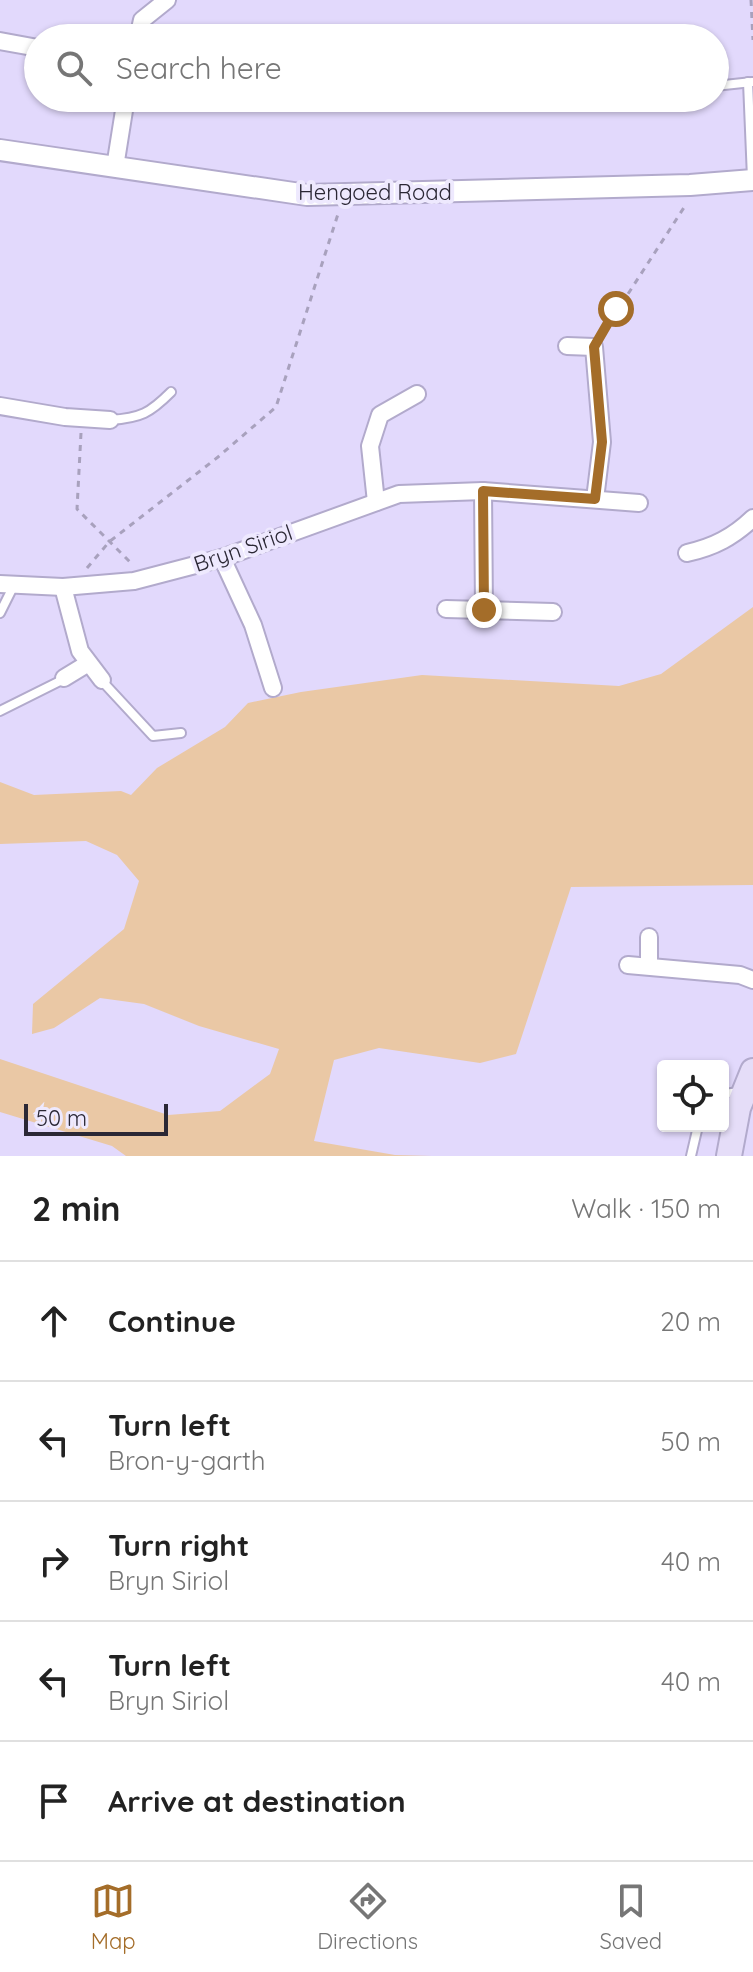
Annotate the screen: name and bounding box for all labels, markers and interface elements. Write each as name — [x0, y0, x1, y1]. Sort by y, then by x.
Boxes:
search box — [24, 24, 729, 112]
icon: search — [52, 46, 96, 90]
text: Search here — [116, 49, 282, 87]
street label: Hengoed Road — [298, 178, 452, 206]
route start — [598, 291, 634, 327]
street label: Bryn Siriol — [190, 518, 296, 578]
route end — [466, 592, 502, 628]
map controls — [657, 1060, 729, 1132]
button: locate — [657, 1060, 729, 1132]
scale bar — [24, 1100, 168, 1136]
text: 50 m — [36, 1104, 87, 1132]
text: 2 min — [32, 1187, 121, 1230]
text: Walk · 150 m — [571, 1192, 721, 1225]
icon: ahead — [32, 1299, 76, 1343]
text: Continue — [108, 1302, 236, 1340]
text: 20 m — [660, 1305, 721, 1338]
text: Turn left — [108, 1406, 231, 1444]
icon: left — [32, 1419, 76, 1463]
text: 50 m — [661, 1425, 721, 1458]
text: Bron-y-garth — [108, 1444, 266, 1477]
text: Turn right — [108, 1526, 249, 1564]
icon: right — [32, 1539, 76, 1583]
text: 40 m — [661, 1545, 721, 1578]
text: Bryn Siriol — [108, 1564, 229, 1597]
text: Turn left — [108, 1646, 231, 1684]
icon: left — [32, 1659, 76, 1703]
text: 40 m — [661, 1665, 721, 1698]
text: Bryn Siriol — [108, 1684, 229, 1717]
icon: arrive — [32, 1779, 76, 1823]
text: Arrive at destination — [108, 1782, 406, 1820]
tab: Map — [91, 1879, 136, 1955]
tab: Directions — [317, 1879, 418, 1955]
tab: Saved — [599, 1879, 662, 1955]

